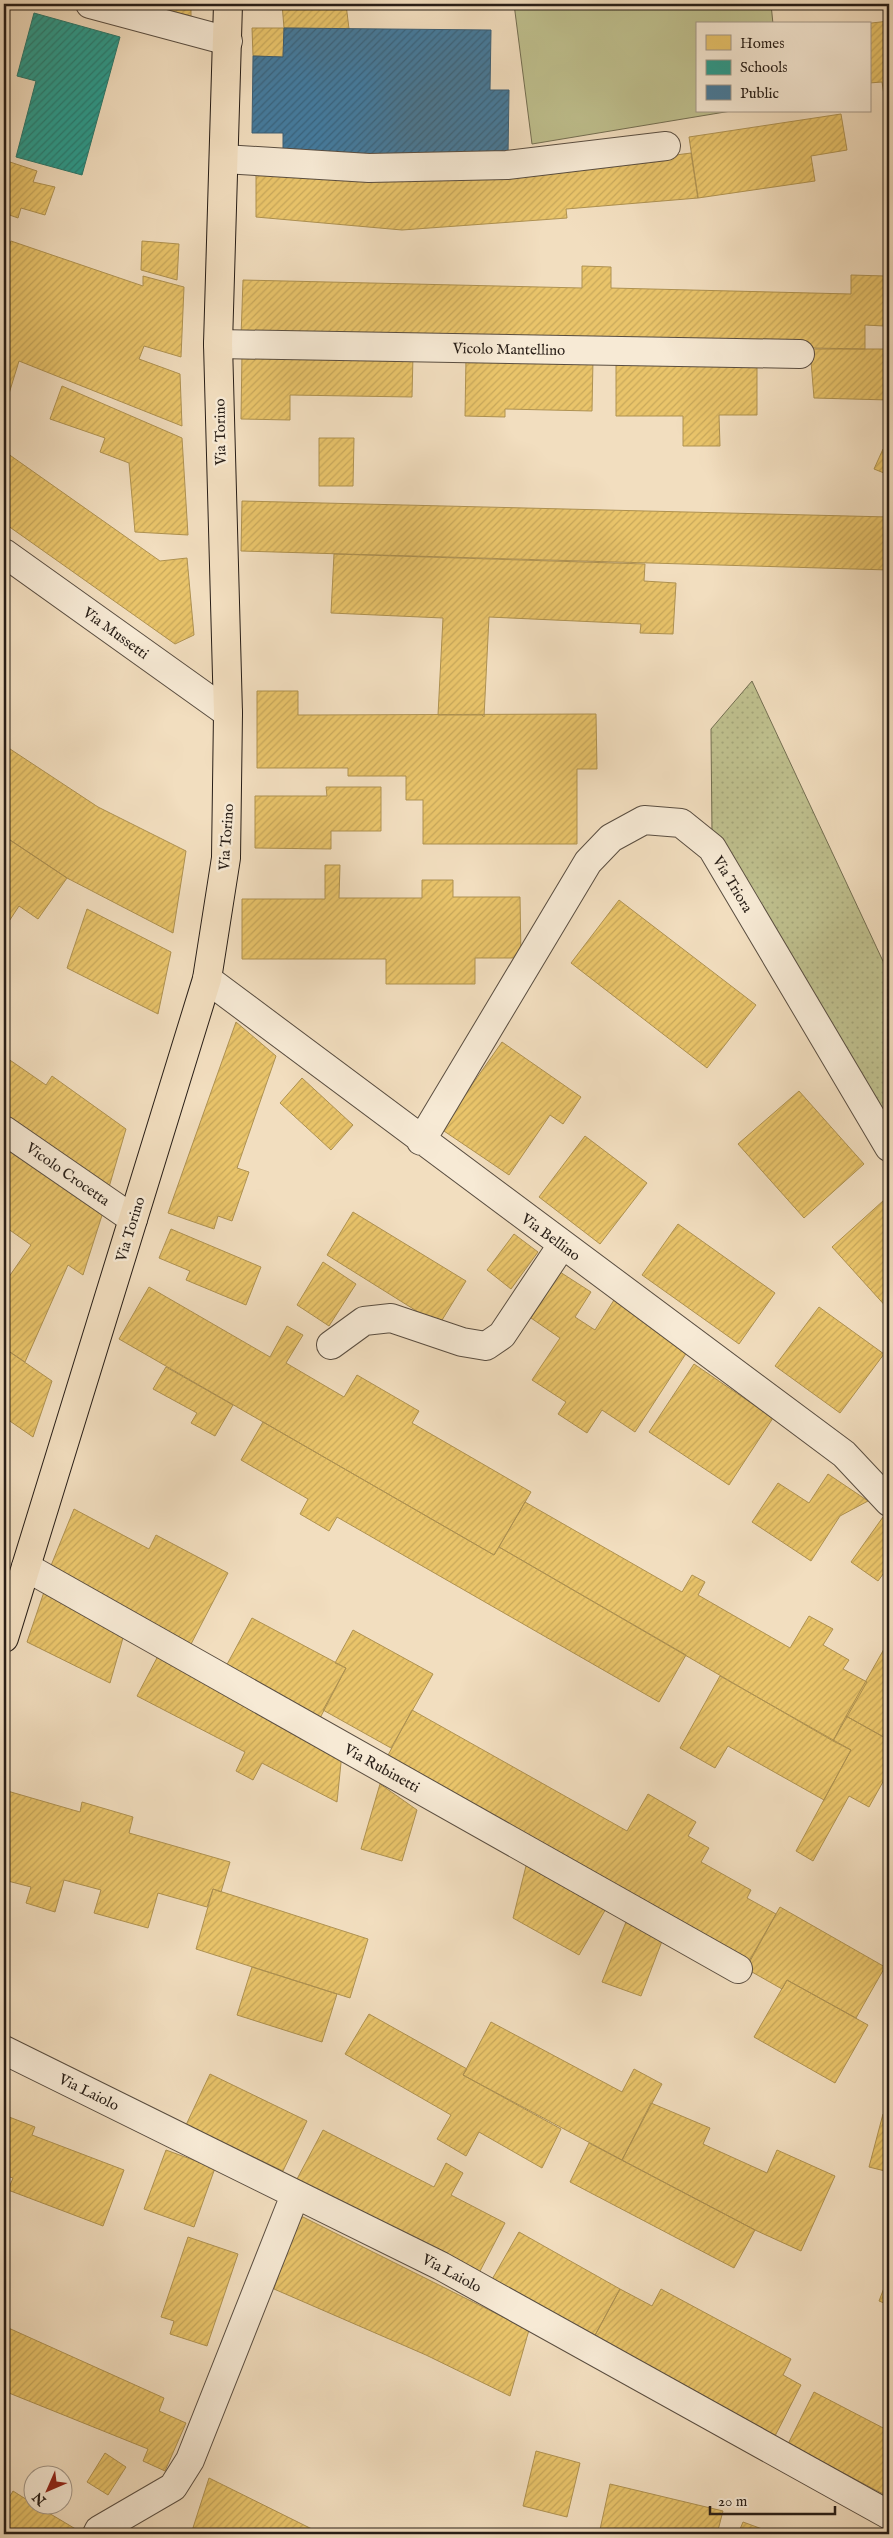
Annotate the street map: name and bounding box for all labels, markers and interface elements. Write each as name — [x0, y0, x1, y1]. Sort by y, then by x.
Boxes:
legend — [696, 22, 870, 112]
text: Homes — [740, 34, 784, 53]
text: Schools — [740, 58, 788, 77]
text: Public — [740, 84, 779, 103]
street label: Vicolo Mantellino — [452, 339, 565, 360]
street label: Via Torino — [210, 398, 231, 467]
street label: Via Mussetti — [78, 602, 152, 664]
street label: Via Torino — [215, 803, 238, 872]
street label: Via Triora — [708, 852, 757, 917]
street label: Vicolo Crocetta — [21, 1138, 114, 1211]
street label: Via Torino — [111, 1194, 149, 1265]
street label: Via Bellino — [517, 1209, 584, 1265]
street label: Via Rubinetti — [340, 1739, 423, 1797]
street label: Via Laiolo — [55, 2069, 122, 2115]
street label: Via Laiolo — [418, 2249, 485, 2297]
north arrow — [22, 2466, 72, 2516]
scale bar — [710, 2483, 836, 2515]
text: N — [29, 2488, 51, 2510]
text: 20 m — [718, 2492, 748, 2511]

